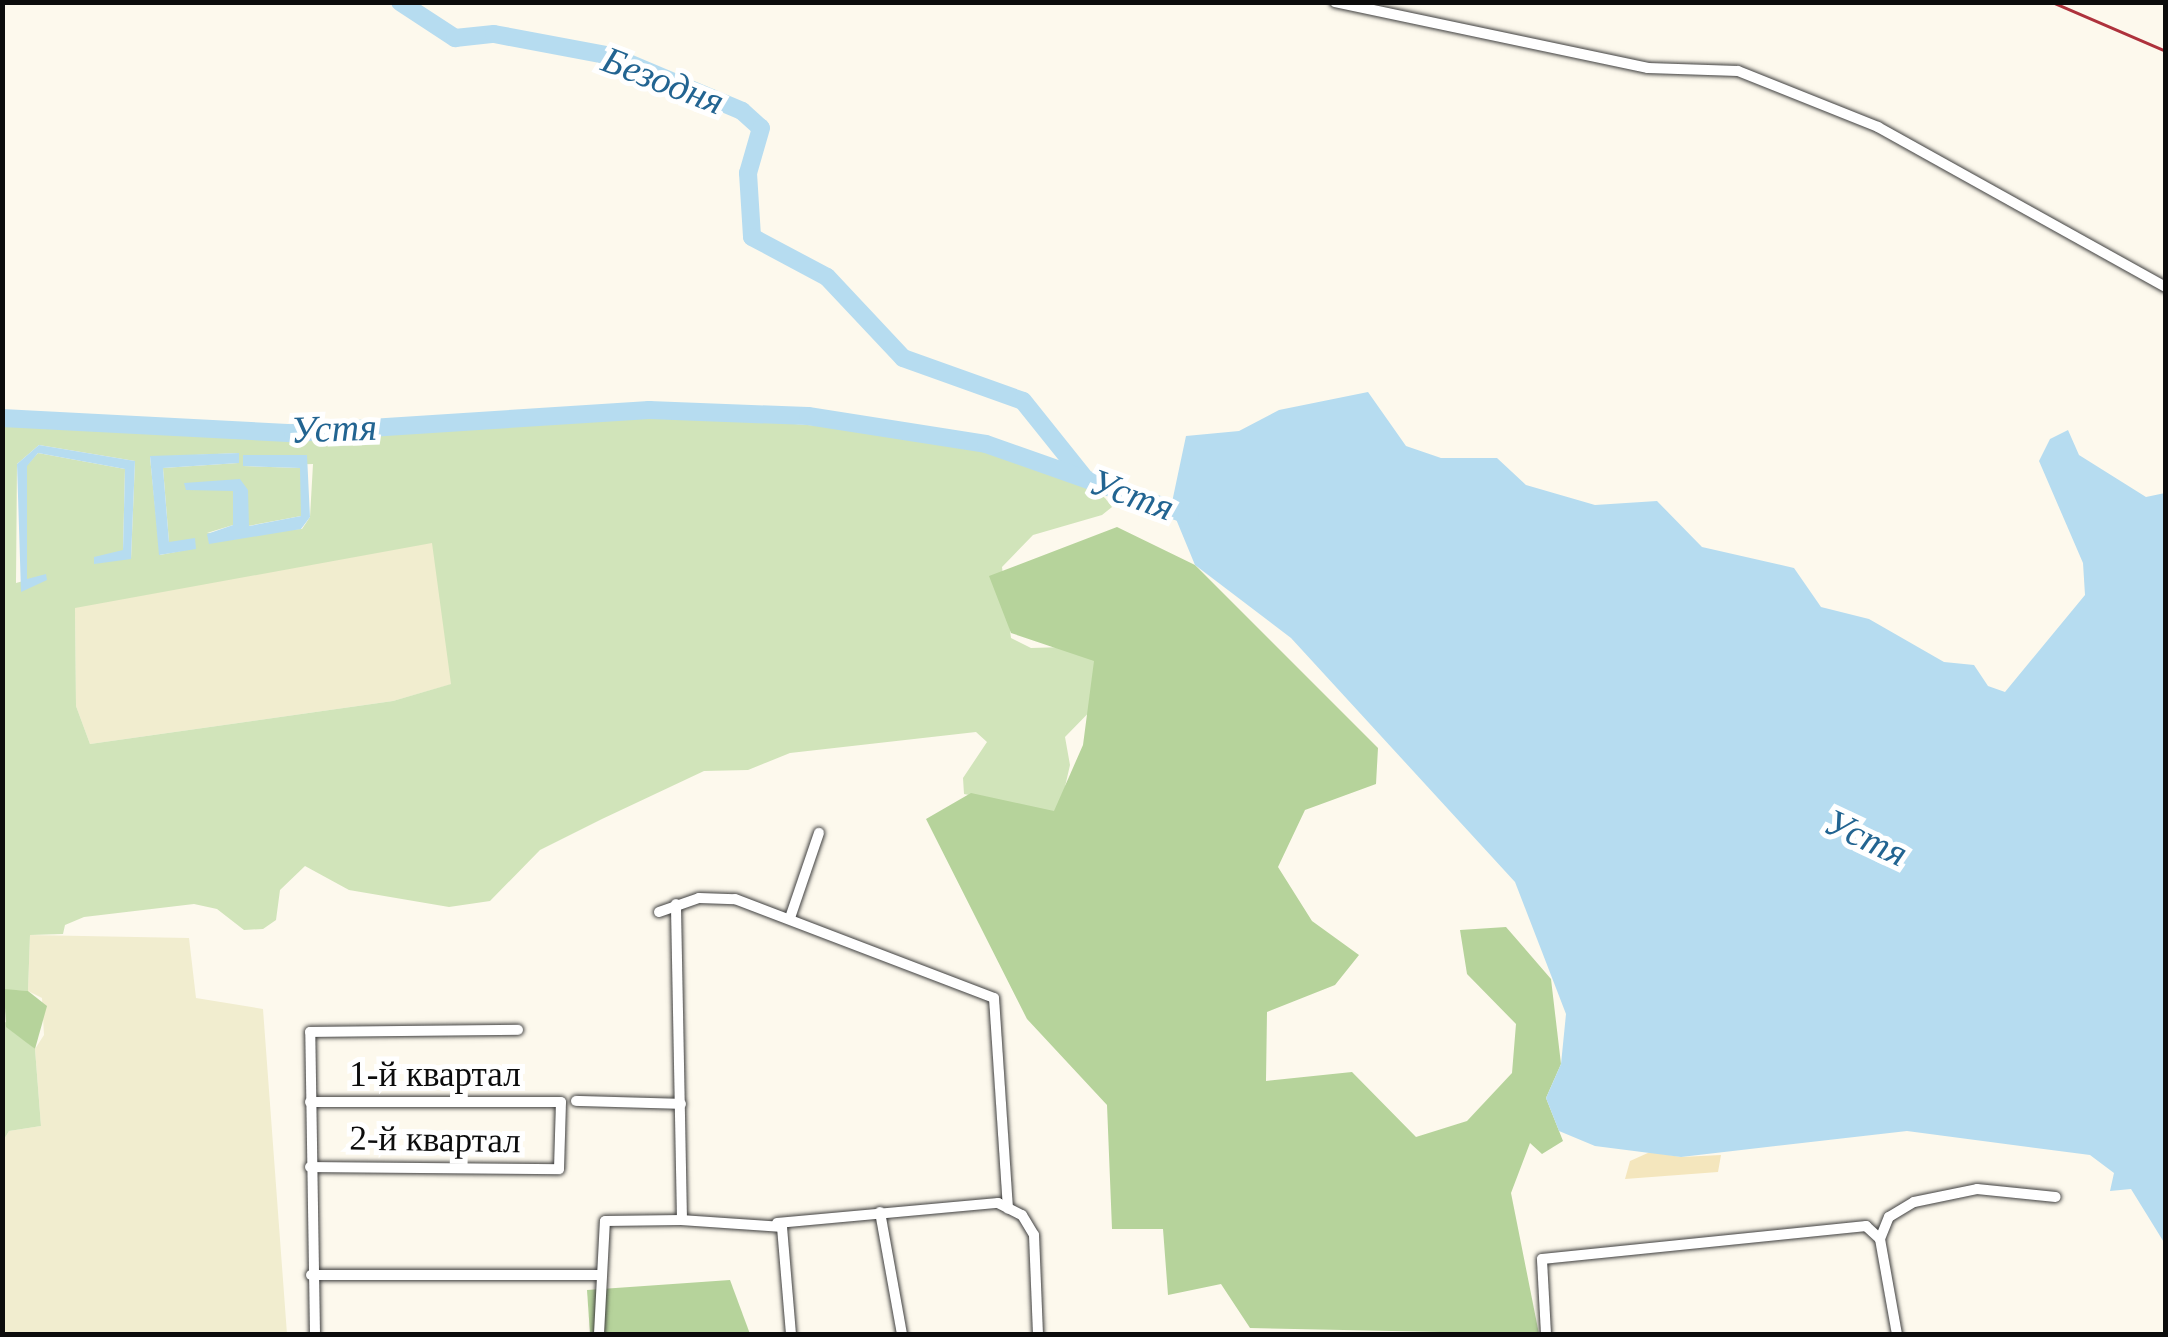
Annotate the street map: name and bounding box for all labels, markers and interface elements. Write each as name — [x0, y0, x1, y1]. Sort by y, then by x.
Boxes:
water label: Безодня — [595, 37, 731, 125]
water label: Устя — [290, 405, 378, 453]
water label: Устя — [1084, 459, 1180, 531]
water label: Устя — [1817, 799, 1915, 877]
street label: 1-й квартал — [349, 1054, 521, 1096]
street label: 2-й квартал — [349, 1118, 521, 1162]

